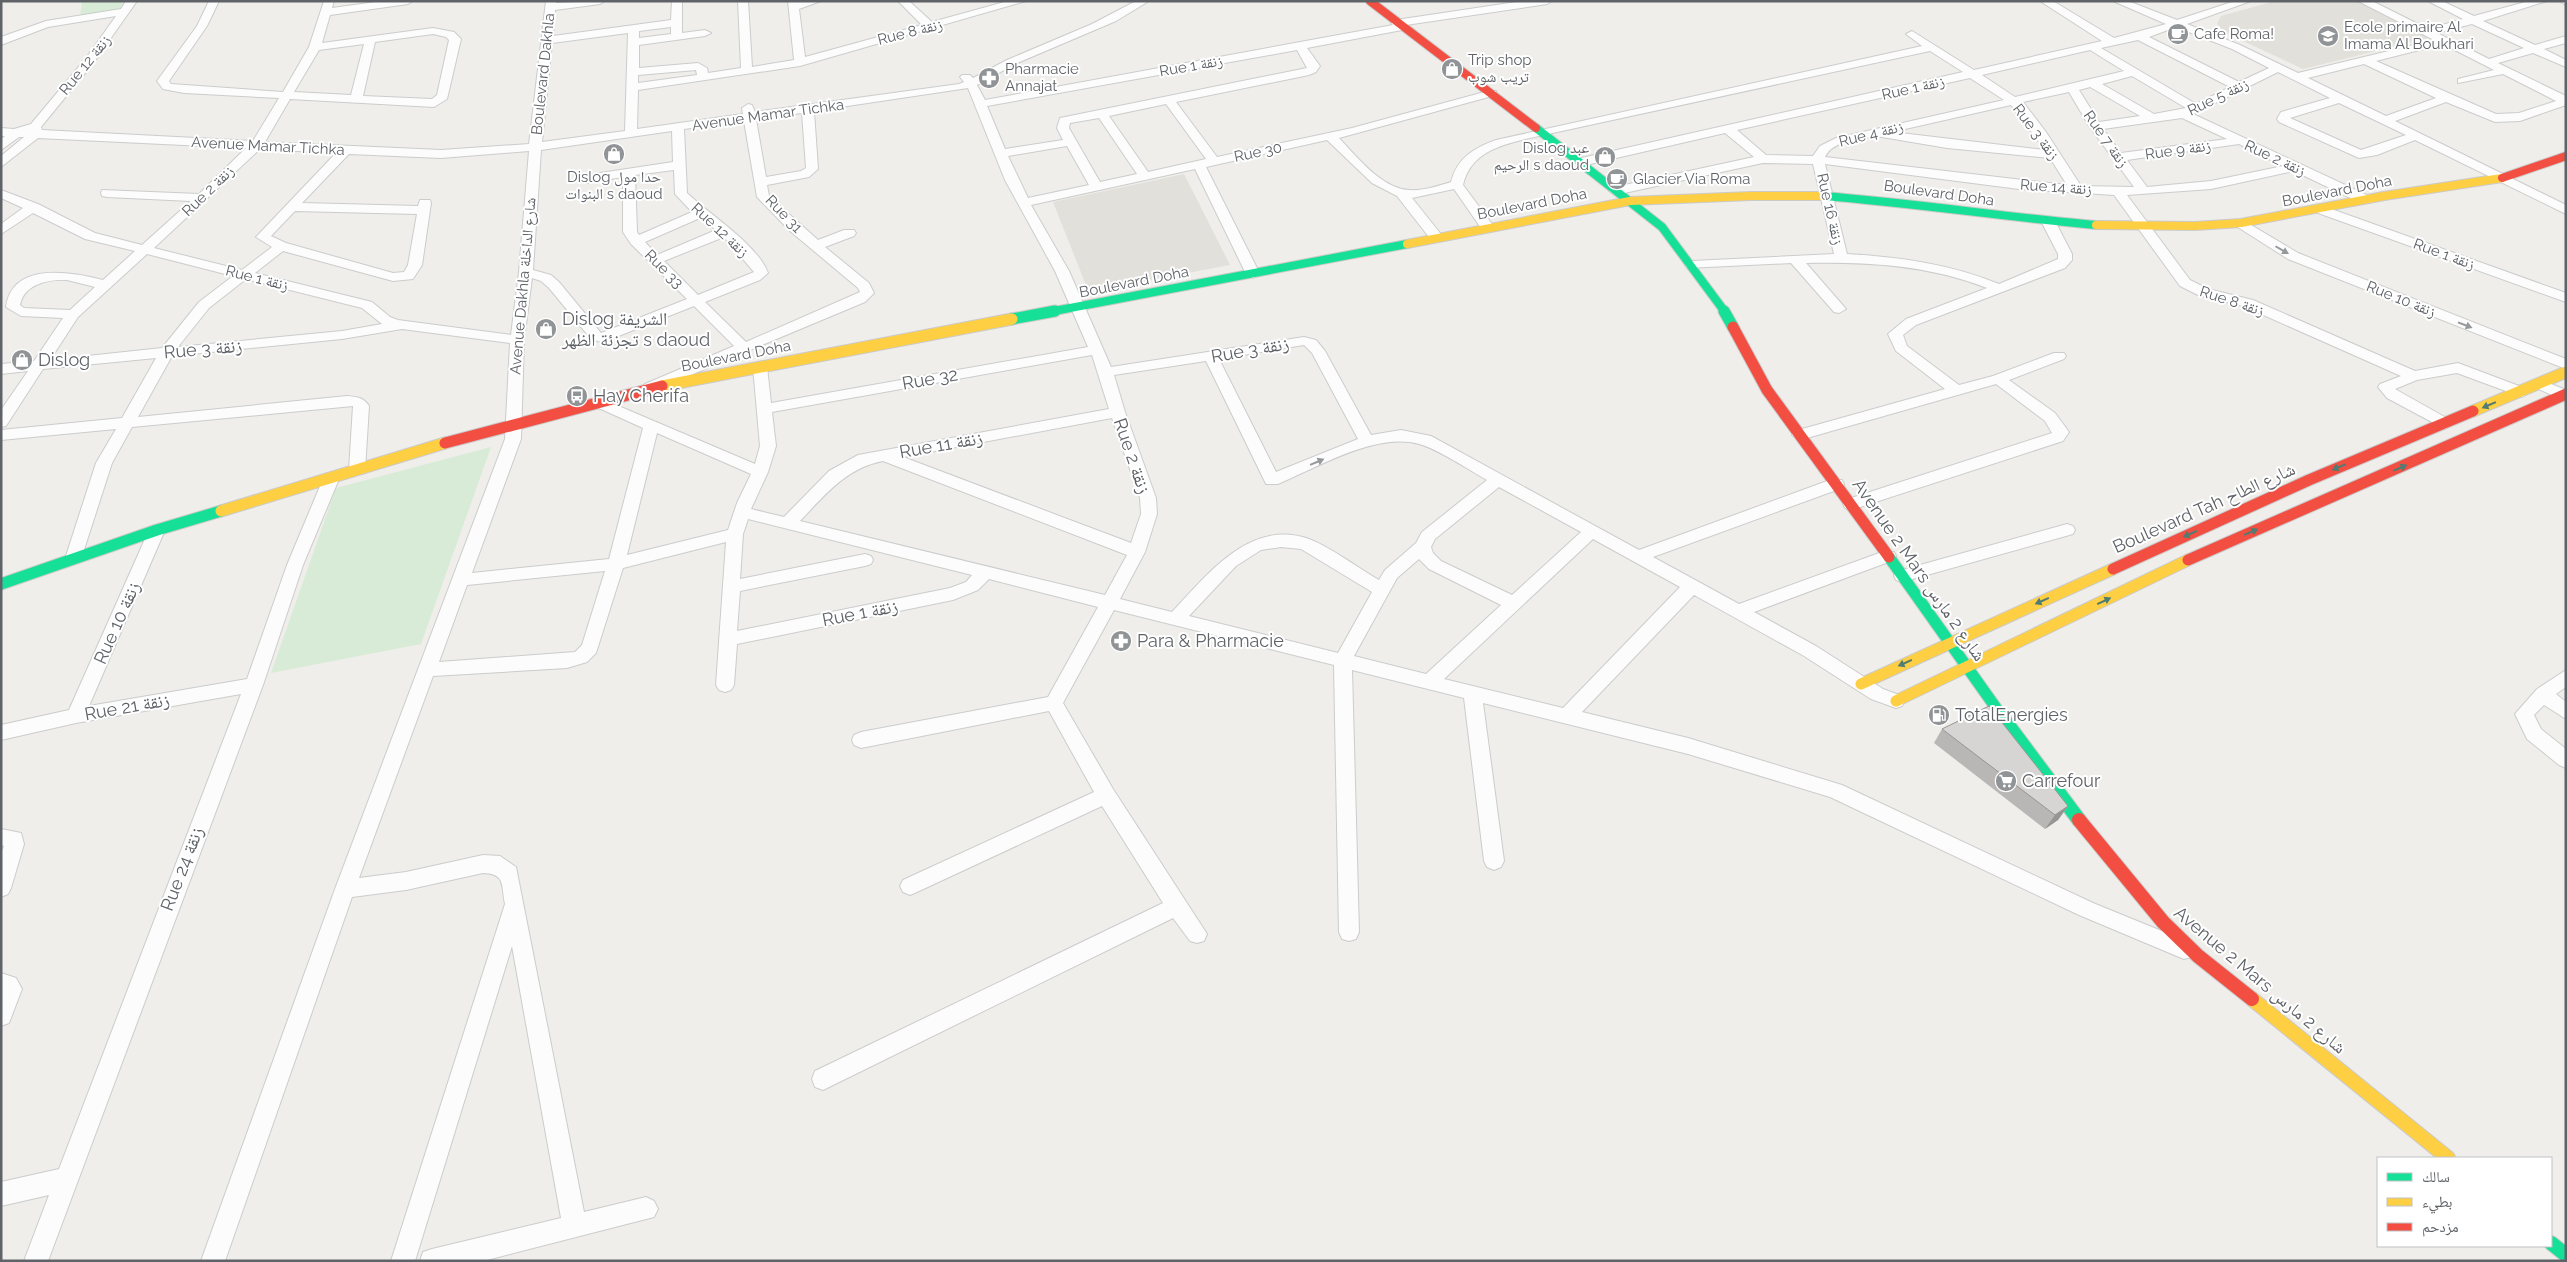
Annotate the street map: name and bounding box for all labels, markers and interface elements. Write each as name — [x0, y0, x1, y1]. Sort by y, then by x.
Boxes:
street label: Boulevard Dakhla — [528, 12, 558, 136]
street label: Rue 8 زنقة — [876, 15, 945, 49]
place label: Ecole primaire Al Imama Al Boukhari — [2344, 18, 2474, 53]
cafe icon: Cafe Roma! — [2166, 22, 2190, 46]
school or university icon: Ecole primaire Al Imama Al Boukhari — [2316, 24, 2340, 48]
place label: Cafe Roma! — [2194, 25, 2274, 43]
street label: Rue 12 زنقة — [55, 31, 115, 99]
place label: Trip shop تريب شوب — [1468, 51, 1532, 86]
street label: Rue 1 زنقة — [1158, 52, 1224, 80]
shop icon: Trip shop تريب شوب — [1440, 57, 1464, 81]
place label: Pharmacie Annajat — [1005, 60, 1079, 95]
pharmacy icon: Pharmacie Annajat — [977, 66, 1001, 90]
street label: Rue 1 زنقة — [1880, 72, 1946, 104]
street label: Rue 5 زنقة — [2185, 74, 2252, 120]
street label: Avenue Mamar Tichka — [691, 95, 845, 135]
street label: Rue 3 زنقة — [2009, 100, 2063, 164]
street label: Rue 7 زنقة — [2080, 107, 2132, 171]
street label: Rue 4 زنقة — [1837, 117, 1905, 151]
street label: Avenue Mamar Tichka — [191, 133, 345, 159]
street label: Rue 9 زنقة — [2144, 136, 2212, 164]
street label: Rue 2 زنقة — [2242, 136, 2309, 180]
street label: Rue 30 — [1232, 138, 1284, 166]
place label: Dislog عبد الرحيم s daoud — [1494, 139, 1589, 175]
shop icon: Dislog حدا مول البنوات s daoud — [602, 142, 626, 166]
shop icon: Dislog عبد الرحيم s daoud — [1593, 145, 1617, 169]
street label: Rue 2 زنقة — [178, 162, 238, 220]
cafe icon: Glacier Via Roma — [1605, 167, 1629, 191]
place label: Dislog حدا مول البنوات s daoud — [565, 168, 663, 203]
place label: Glacier Via Roma — [1633, 170, 1750, 188]
street label: Rue 16 زنقة — [1813, 171, 1847, 247]
street label: Boulevard Doha — [2281, 172, 2393, 210]
street label: Boulevard Doha — [1883, 176, 1995, 210]
street label: Rue 14 زنقة — [2019, 176, 2093, 199]
street label: Boulevard Doha — [1476, 185, 1588, 223]
street label: Rue 31 — [762, 191, 807, 237]
street label: Avenue Dakhla شارع الداخلة — [506, 196, 541, 375]
street label: Rue 12 زنقة — [688, 199, 753, 261]
street label: Rue 1 زنقة — [2411, 235, 2477, 273]
street label: Rue 33 — [641, 246, 687, 292]
one-way arrow — [2274, 246, 2289, 254]
street label: Rue 1 زنقة — [224, 262, 290, 295]
street label: Boulevard Doha — [1078, 263, 1190, 301]
street label: Rue 10 زنقة — [2364, 277, 2438, 321]
street label: Rue 8 زنقة — [2198, 282, 2267, 320]
place label: Dislog الشريفة تجزئة الظهر s daoud — [561, 308, 710, 350]
shop icon: Dislog الشريفة تجزئة الظهر s daoud — [534, 317, 558, 341]
one-way arrow — [2457, 321, 2472, 329]
street label: Rue 3 زنقة — [1209, 332, 1291, 367]
street label: Rue 3 زنقة — [163, 335, 243, 362]
street label: Boulevard Doha — [680, 337, 792, 375]
shop icon: Dislog — [10, 348, 34, 372]
place label: Dislog — [38, 349, 90, 370]
street label: Rue 32 — [900, 363, 960, 394]
bus stop icon: Hay Cherifa — [565, 384, 589, 408]
place label: Hay Cherifa — [593, 385, 689, 406]
one-way arrow — [2482, 402, 2496, 410]
street label: Rue 2 زنقة — [1110, 415, 1155, 496]
street label: Rue 11 زنقة — [897, 427, 984, 462]
one-way arrow — [1310, 457, 1324, 465]
street label: Boulevard Tah شارع الطاح — [2109, 458, 2299, 559]
one-way arrow — [2332, 464, 2346, 472]
one-way arrow — [2393, 464, 2407, 472]
street label: Avenue 2 Mars شارع 2 مارس — [1848, 475, 1990, 665]
one-way arrow — [2244, 527, 2258, 535]
one-way arrow — [2183, 530, 2197, 538]
street label: Rue 10 زنقة — [89, 578, 144, 667]
street label: Rue 1 زنقة — [820, 595, 900, 630]
one-way arrow — [2096, 596, 2111, 605]
one-way arrow — [2035, 597, 2049, 605]
pharmacy icon: Para & Pharmacie — [1109, 629, 1133, 653]
place label: Para & Pharmacie — [1137, 630, 1284, 651]
one-way arrow — [1898, 660, 1912, 668]
street label: Rue 21 زنقة — [83, 689, 171, 724]
fuel station icon: TotalEnergies — [1927, 703, 1951, 727]
place label: TotalEnergies — [1955, 704, 2068, 725]
supermarket icon: Carrefour — [1994, 769, 2018, 793]
place label: Carrefour — [2022, 770, 2101, 791]
street label: Rue 24 زنقة — [156, 824, 207, 914]
street label: Avenue 2 Mars شارع 2 مارس — [2170, 902, 2350, 1058]
legend — [2377, 1157, 2552, 1247]
text: سالك — [2422, 1168, 2450, 1186]
text: بطيء — [2422, 1193, 2452, 1214]
text: مزدحم — [2422, 1218, 2459, 1237]

